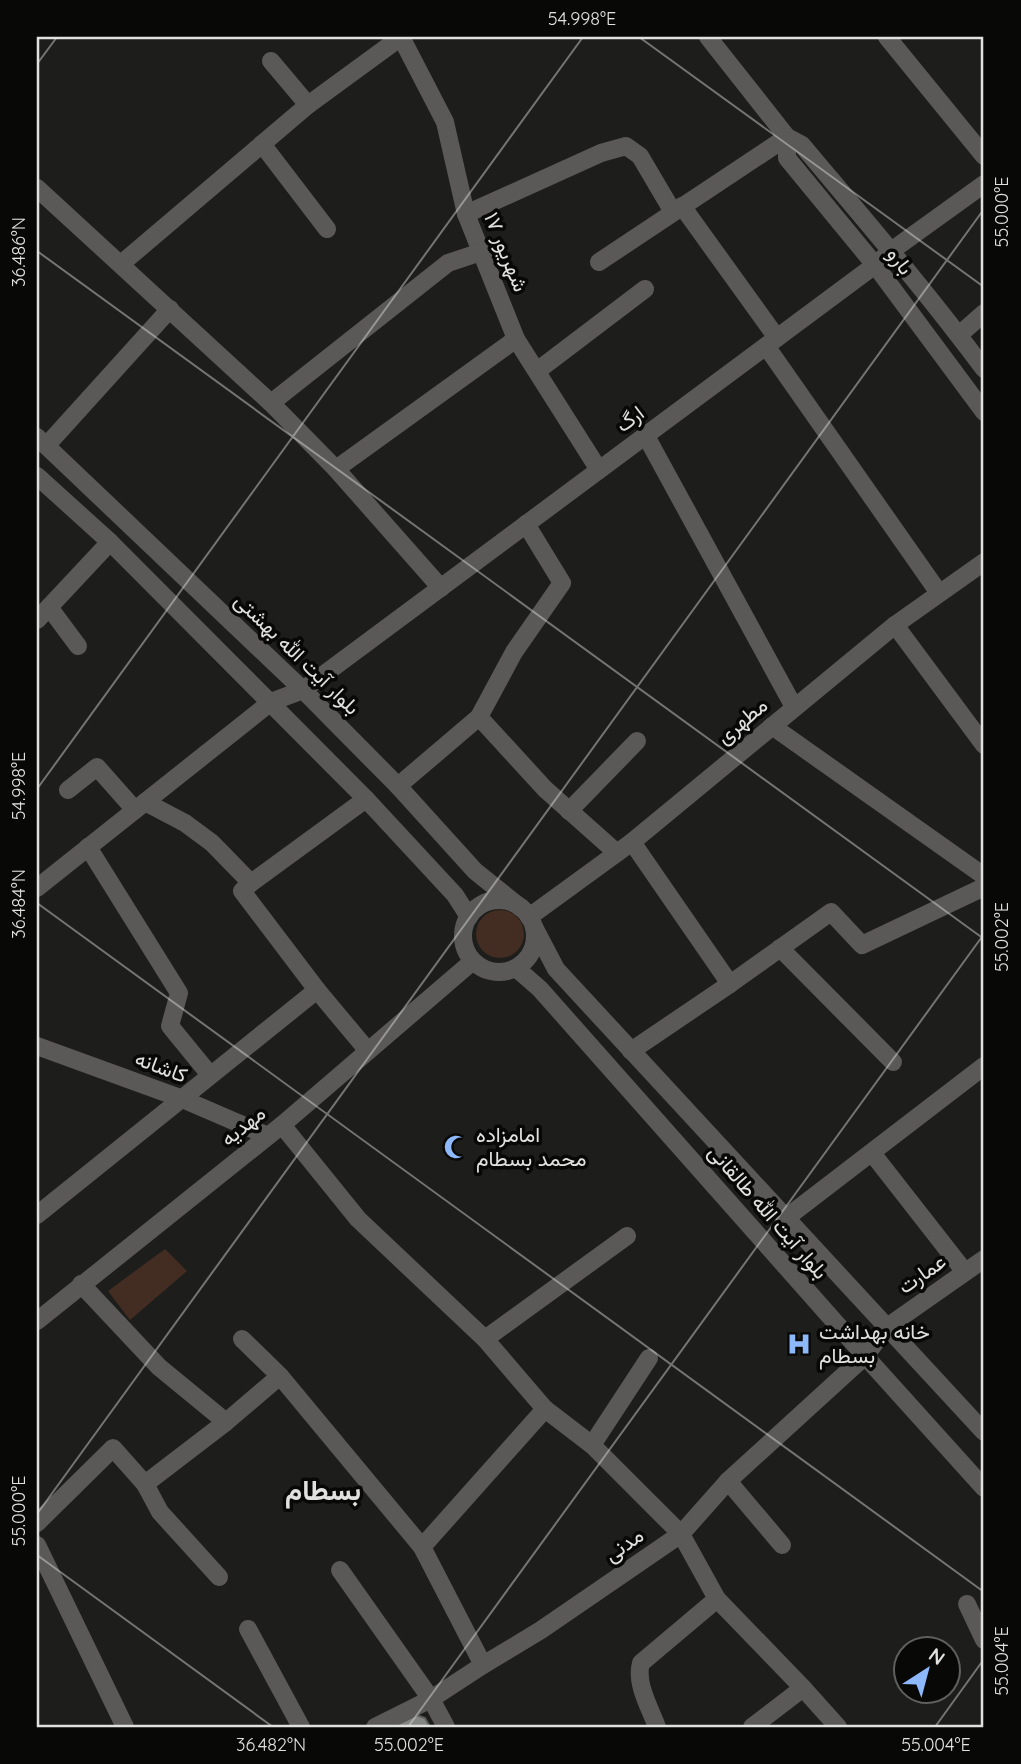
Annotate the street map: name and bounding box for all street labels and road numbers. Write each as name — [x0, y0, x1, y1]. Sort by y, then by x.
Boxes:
street label: ۱۷ شهریور — [478, 208, 535, 296]
street label: بارو — [881, 241, 920, 280]
street label: ارگ — [610, 399, 649, 438]
street label: بلوار آیت الله بهشتی — [229, 587, 366, 720]
street label: مطهری — [710, 691, 773, 750]
street label: کاشانه — [132, 1044, 191, 1088]
street label: مهدیه — [215, 1099, 271, 1152]
street label: بلوار آیت الله طالقانی — [703, 1139, 834, 1285]
street label: عمارت — [893, 1248, 951, 1300]
street label: مدنی — [599, 1521, 648, 1567]

